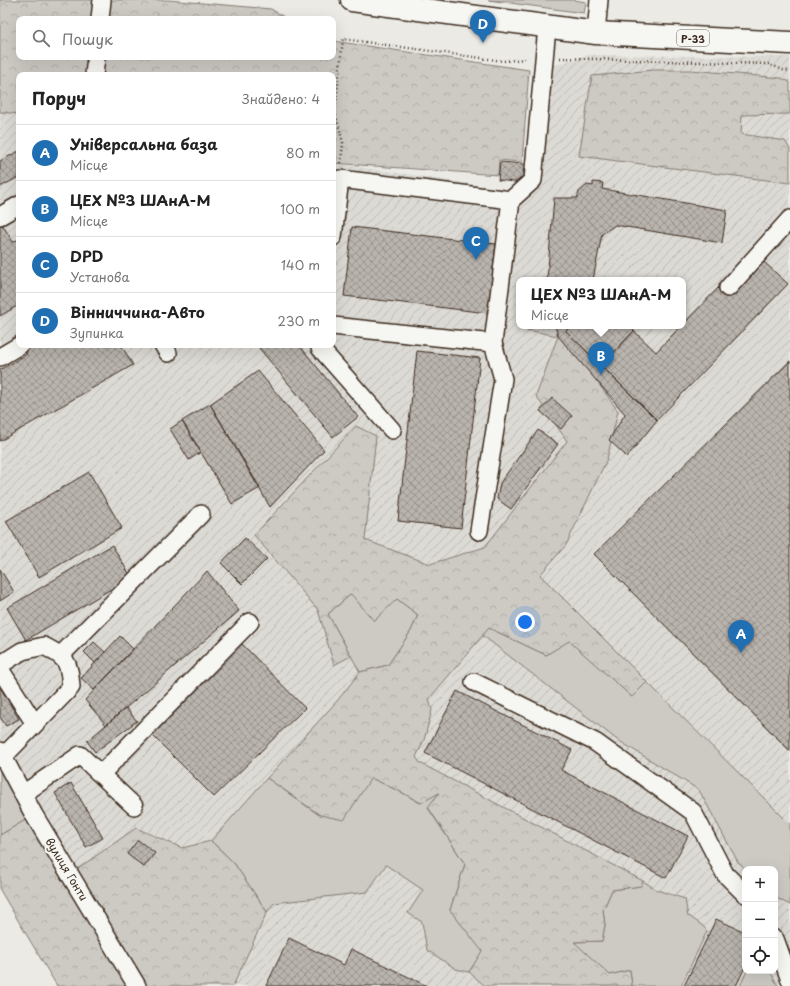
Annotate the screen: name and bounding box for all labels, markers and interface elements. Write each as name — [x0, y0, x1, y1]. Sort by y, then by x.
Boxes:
pin: D — [470, 10, 496, 43]
search box — [16, 16, 336, 60]
icon: search — [30, 27, 52, 49]
text: Пошук — [62, 27, 113, 50]
road number: Р-33 — [677, 30, 709, 46]
text: Поруч — [32, 85, 86, 111]
text: Знайдено: 4 — [242, 89, 320, 108]
text: Універсальна база — [70, 132, 218, 155]
text: A — [40, 143, 50, 162]
text: 80 m — [286, 143, 320, 162]
text: Місце — [70, 155, 108, 174]
text: ЦЕХ №3 ШАнА-М — [70, 188, 211, 211]
text: B — [41, 199, 49, 218]
text: 100 m — [280, 199, 320, 218]
text: Місце — [70, 211, 108, 230]
pin: C — [463, 227, 489, 260]
text: DPD — [70, 244, 103, 267]
text: C — [40, 255, 50, 274]
text: 140 m — [281, 255, 320, 274]
text: Установа — [70, 267, 130, 286]
popup — [516, 277, 686, 329]
text: ЦЕХ №3 ШАнА-М — [531, 282, 671, 305]
text: Вінниччина-Авто — [70, 300, 205, 323]
text: Місце — [531, 305, 569, 324]
text: D — [40, 311, 50, 330]
text: 230 m — [278, 311, 320, 330]
text: Зупинка — [70, 323, 124, 342]
pin: B — [588, 342, 614, 375]
your location — [515, 612, 535, 632]
pin: A — [728, 620, 754, 653]
street label: вулиця Гонти — [41, 834, 93, 904]
map controls — [742, 866, 778, 974]
button: + — [742, 866, 778, 902]
button: − — [742, 902, 778, 938]
button: locate — [742, 938, 778, 974]

